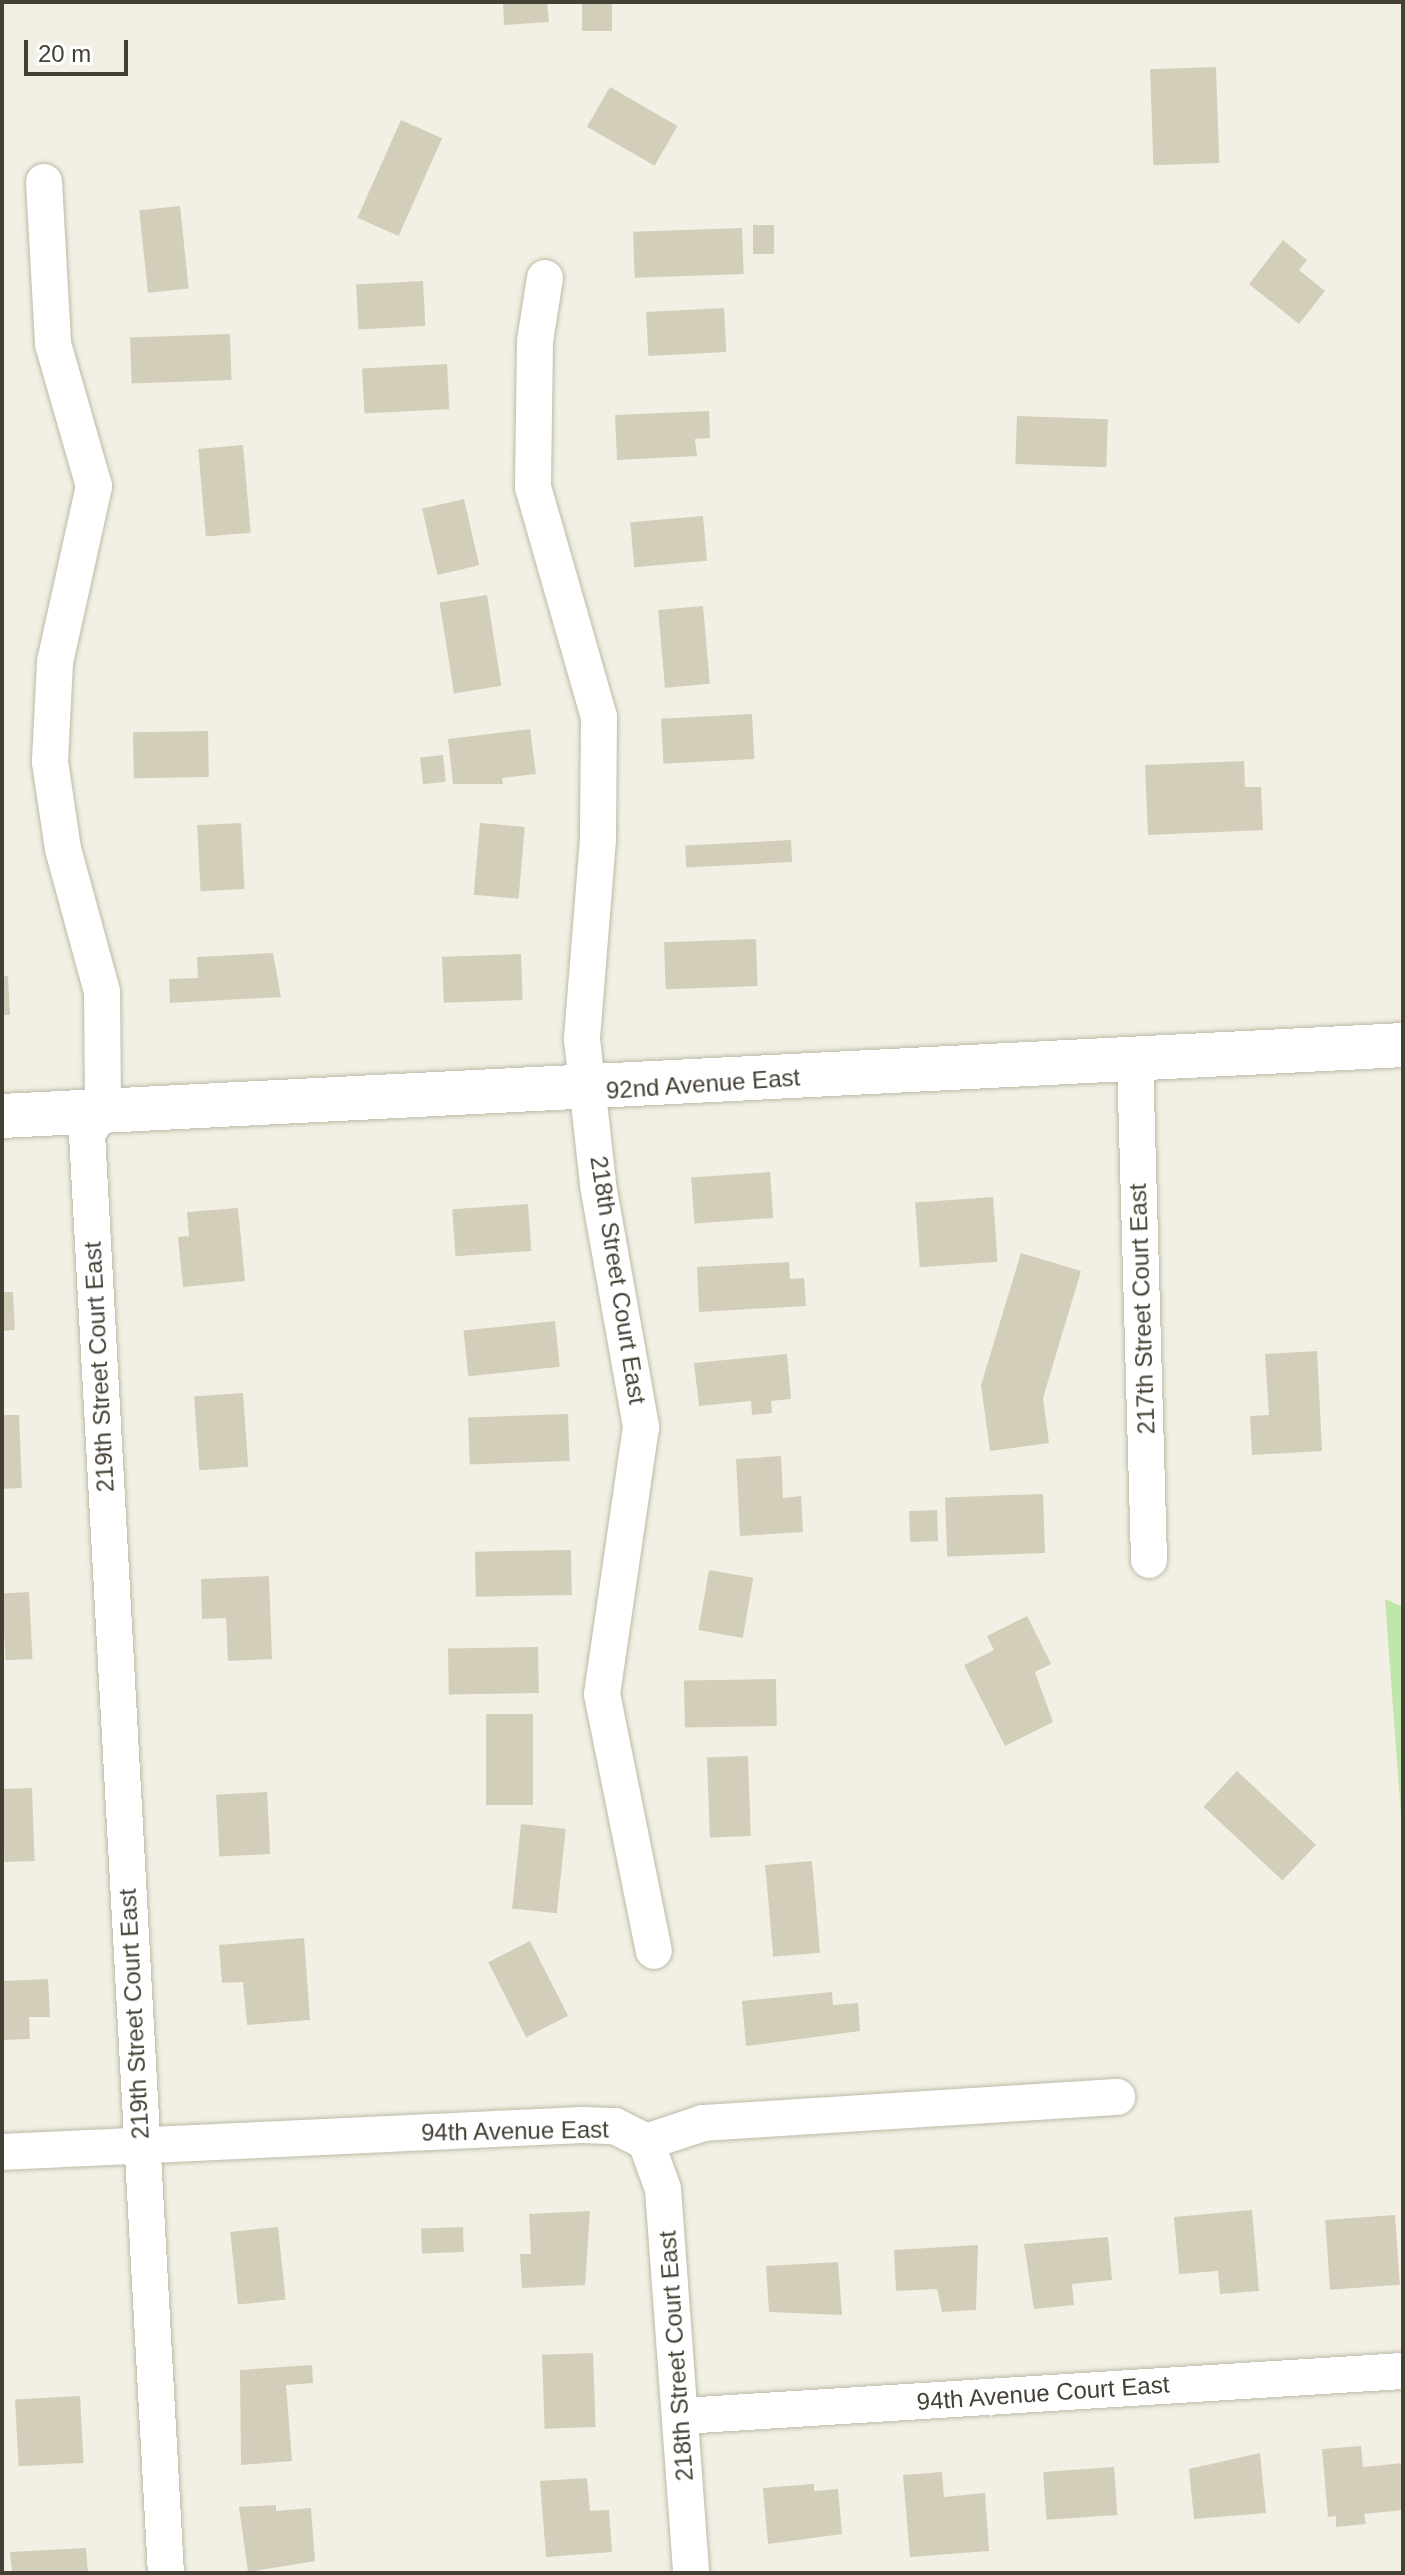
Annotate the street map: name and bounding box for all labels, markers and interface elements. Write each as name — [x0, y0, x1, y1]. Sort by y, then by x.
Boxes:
scale bar — [28, 24, 132, 74]
text: 20 m — [38, 40, 91, 67]
street label: 92nd Avenue East — [604, 1063, 802, 1105]
street label: 218th Street Court East — [584, 1154, 652, 1406]
street label: 217th Street Court East — [1123, 1183, 1161, 1435]
street label: 219th Street Court East — [78, 1241, 120, 1493]
street label: 219th Street Court East — [113, 1888, 155, 2140]
street label: 94th Avenue East — [420, 2115, 610, 2147]
street label: 218th Street Court East — [653, 2230, 699, 2482]
street label: 94th Avenue Court East — [915, 2370, 1171, 2416]

